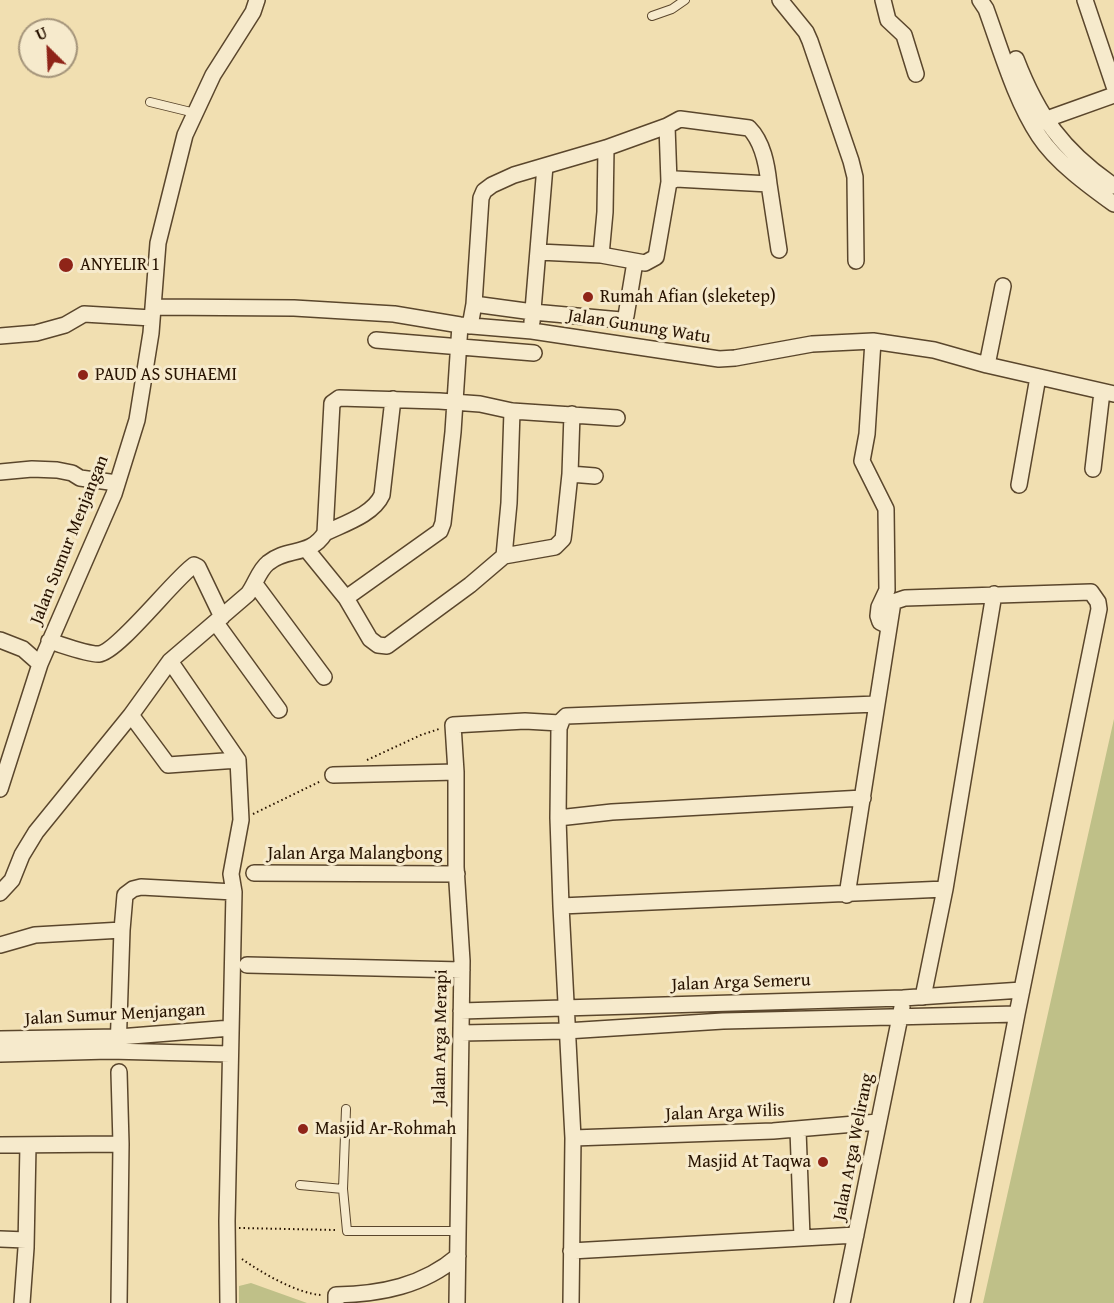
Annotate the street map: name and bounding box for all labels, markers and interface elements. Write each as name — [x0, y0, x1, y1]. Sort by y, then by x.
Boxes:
north arrow — [18, 18, 78, 78]
text: U — [32, 20, 51, 47]
place label: ANYELIR 1 — [80, 254, 160, 276]
marker: ANYELIR 1 — [57, 256, 75, 274]
place label: Rumah Afian (sleketep) — [600, 286, 776, 308]
marker: Rumah Afian (sleketep) — [581, 290, 595, 304]
street label: Jalan Gunung Watu — [566, 305, 712, 349]
place label: PAUD AS SUHAEMI — [95, 364, 237, 386]
marker: PAUD AS SUHAEMI — [76, 368, 90, 382]
street label: Jalan Sumur Menjangan — [26, 452, 114, 628]
street label: Jalan Arga Malangbong — [267, 843, 443, 865]
street label: Jalan Arga Merapi — [429, 969, 453, 1105]
street label: Jalan Arga Semeru — [671, 970, 811, 996]
street label: Jalan Sumur Menjangan — [24, 999, 206, 1031]
street label: Jalan Arga Welirang — [829, 1072, 879, 1222]
street label: Jalan Arga Wilis — [665, 1100, 785, 1126]
place label: Masjid Ar-Rohmah — [315, 1118, 456, 1140]
marker: Masjid Ar-Rohmah — [296, 1122, 310, 1136]
place label: Masjid At Taqwa — [688, 1151, 811, 1173]
marker: Masjid At Taqwa — [816, 1155, 830, 1169]

